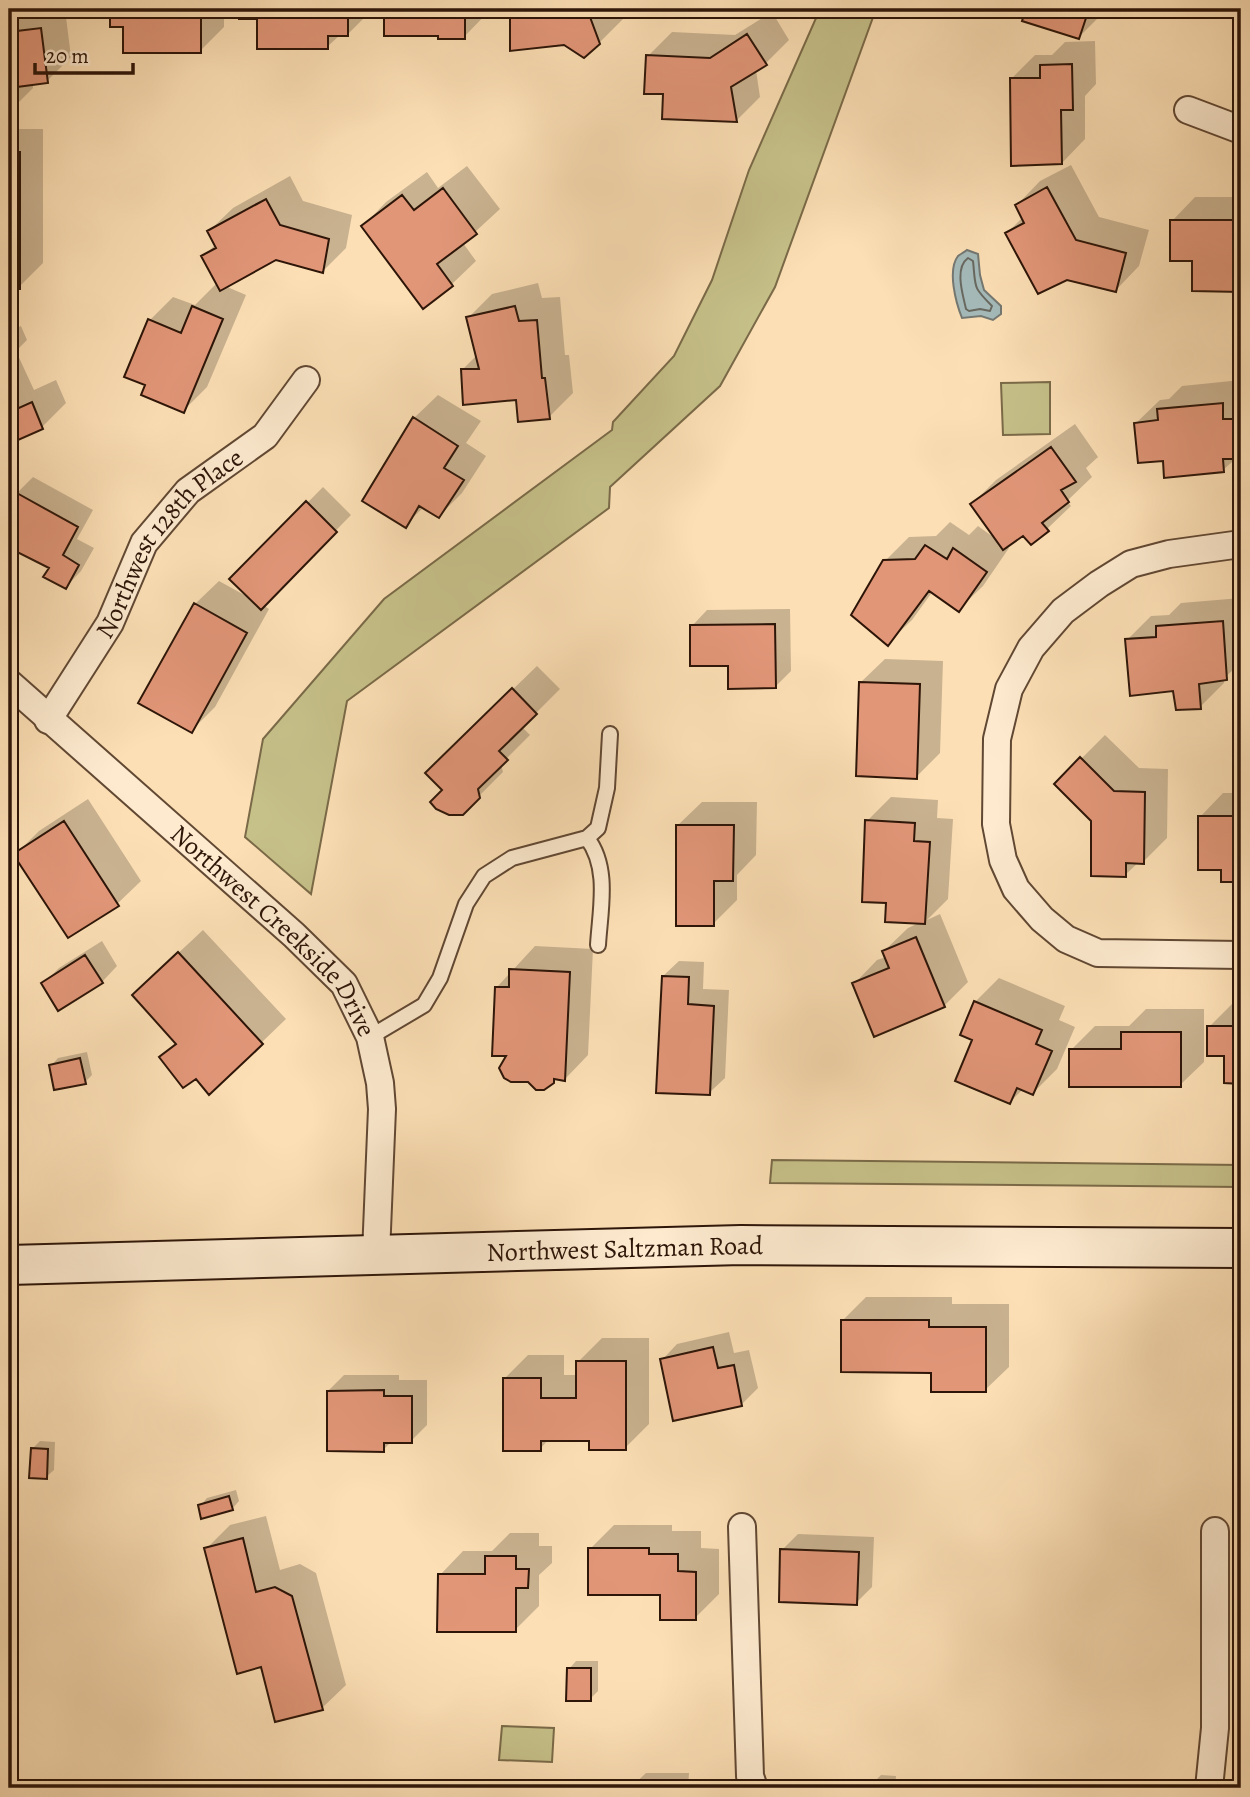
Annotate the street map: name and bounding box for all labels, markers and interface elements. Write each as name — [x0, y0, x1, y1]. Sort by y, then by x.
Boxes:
scale bar — [35, 32, 133, 76]
text: 20 m — [46, 42, 89, 70]
street label: Northwest 128th Place — [88, 440, 250, 645]
street label: Northwest Creekside Drive — [163, 817, 384, 1043]
street label: Northwest Saltzman Road — [486, 1228, 763, 1270]

